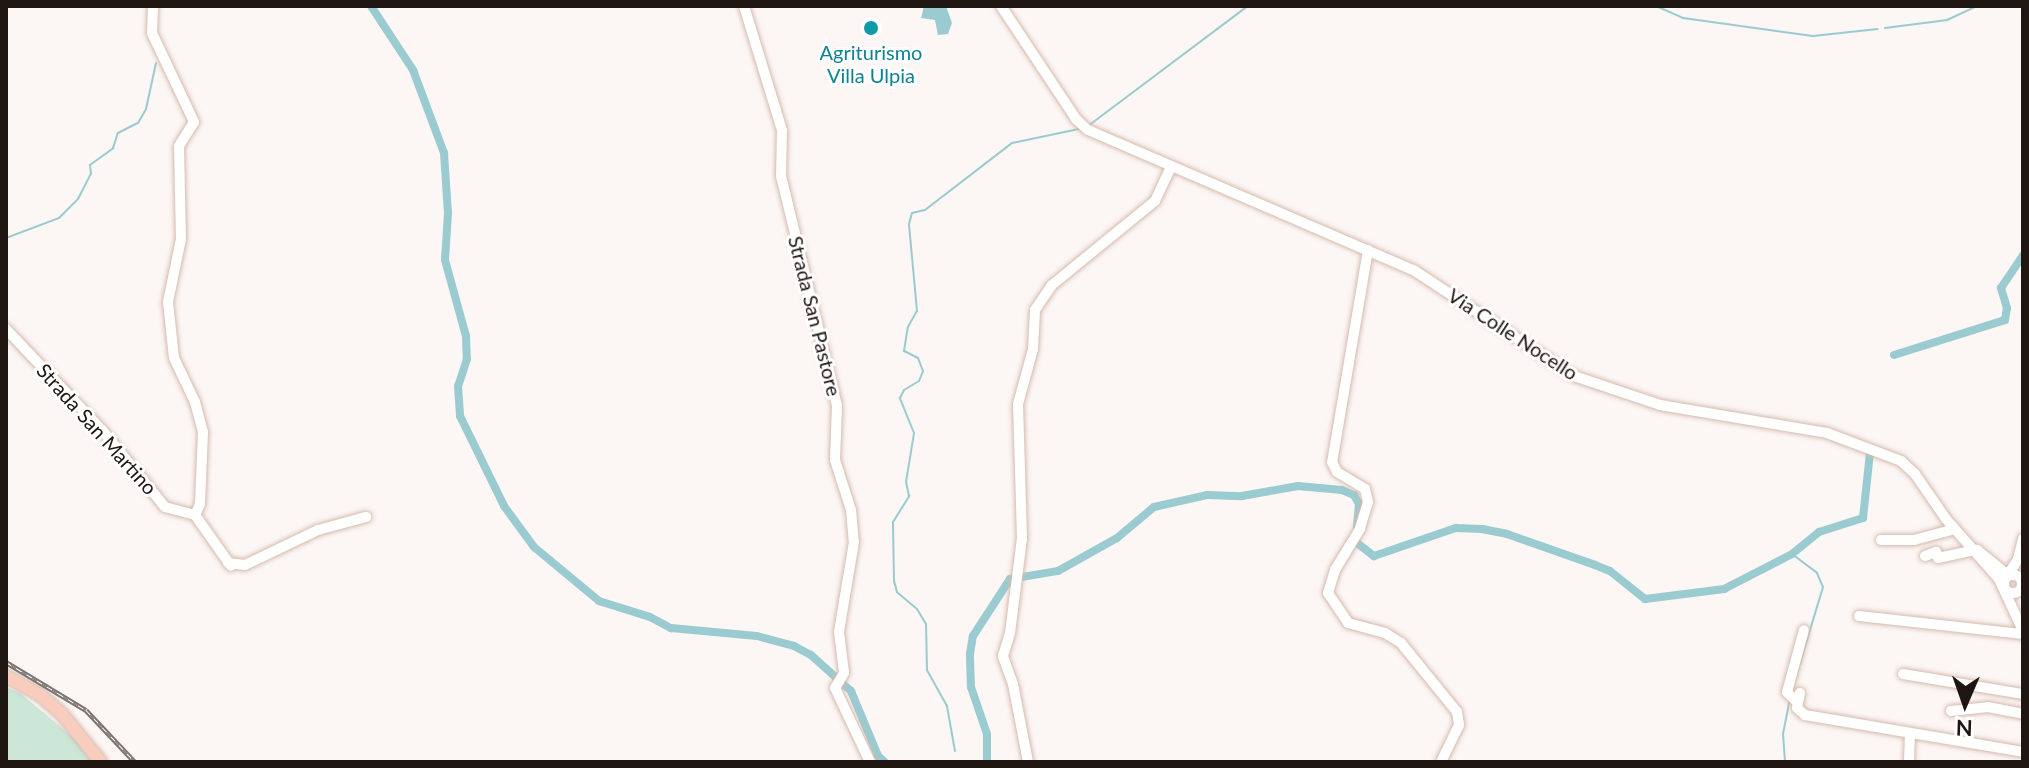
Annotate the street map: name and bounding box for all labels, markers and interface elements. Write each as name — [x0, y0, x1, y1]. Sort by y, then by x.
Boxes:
marker: Agriturismo Villa Ulpia — [862, 19, 880, 37]
place label: Agriturismo Villa Ulpia — [820, 40, 922, 87]
street label: Strada San Pastore — [784, 234, 846, 398]
street label: Via Colle Nocello — [1444, 283, 1582, 385]
street label: Strada San Martino — [32, 358, 162, 500]
north arrow — [1925, 664, 2005, 744]
text: N — [1955, 715, 1973, 742]

